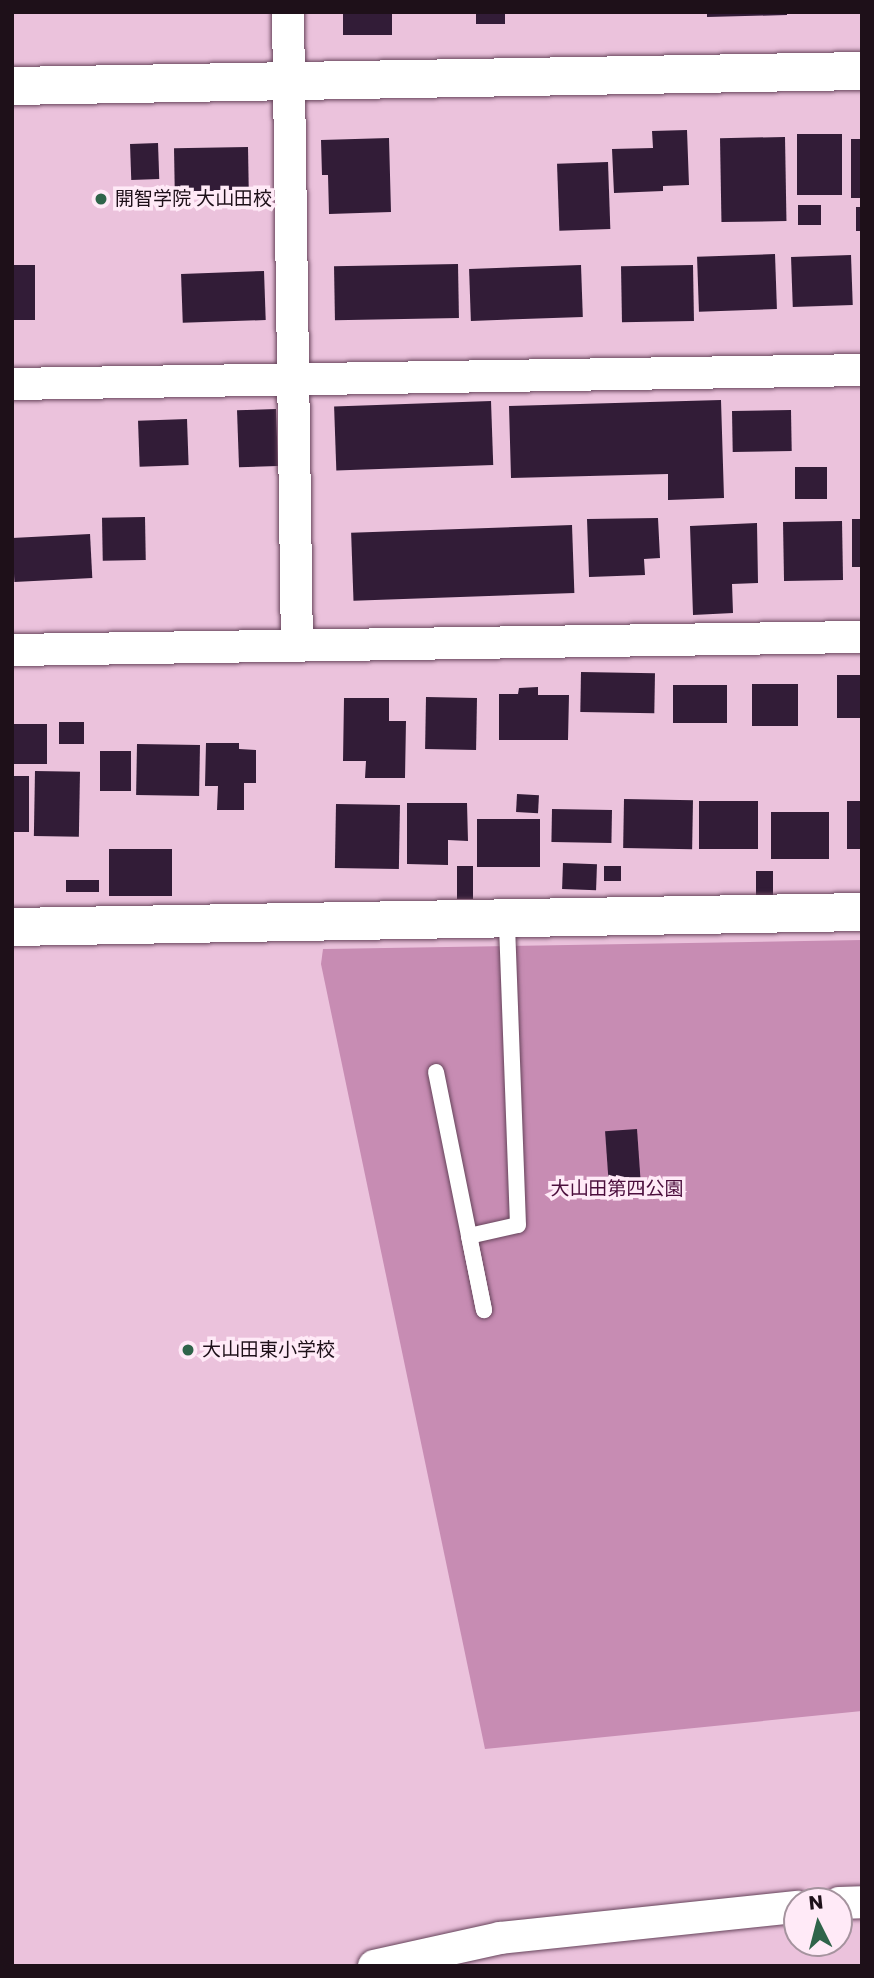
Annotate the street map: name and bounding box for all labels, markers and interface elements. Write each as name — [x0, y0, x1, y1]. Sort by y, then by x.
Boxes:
place label: 開智学院 大山田校 — [115, 188, 272, 210]
marker: 開智学院 大山田校 — [93, 191, 109, 207]
park label: 大山田第四公園 — [551, 1178, 683, 1200]
place label: 大山田東小学校 — [202, 1339, 335, 1361]
marker: 大山田東小学校 — [180, 1342, 196, 1358]
north arrow — [783, 1887, 853, 1957]
text: N — [807, 1888, 824, 1917]

